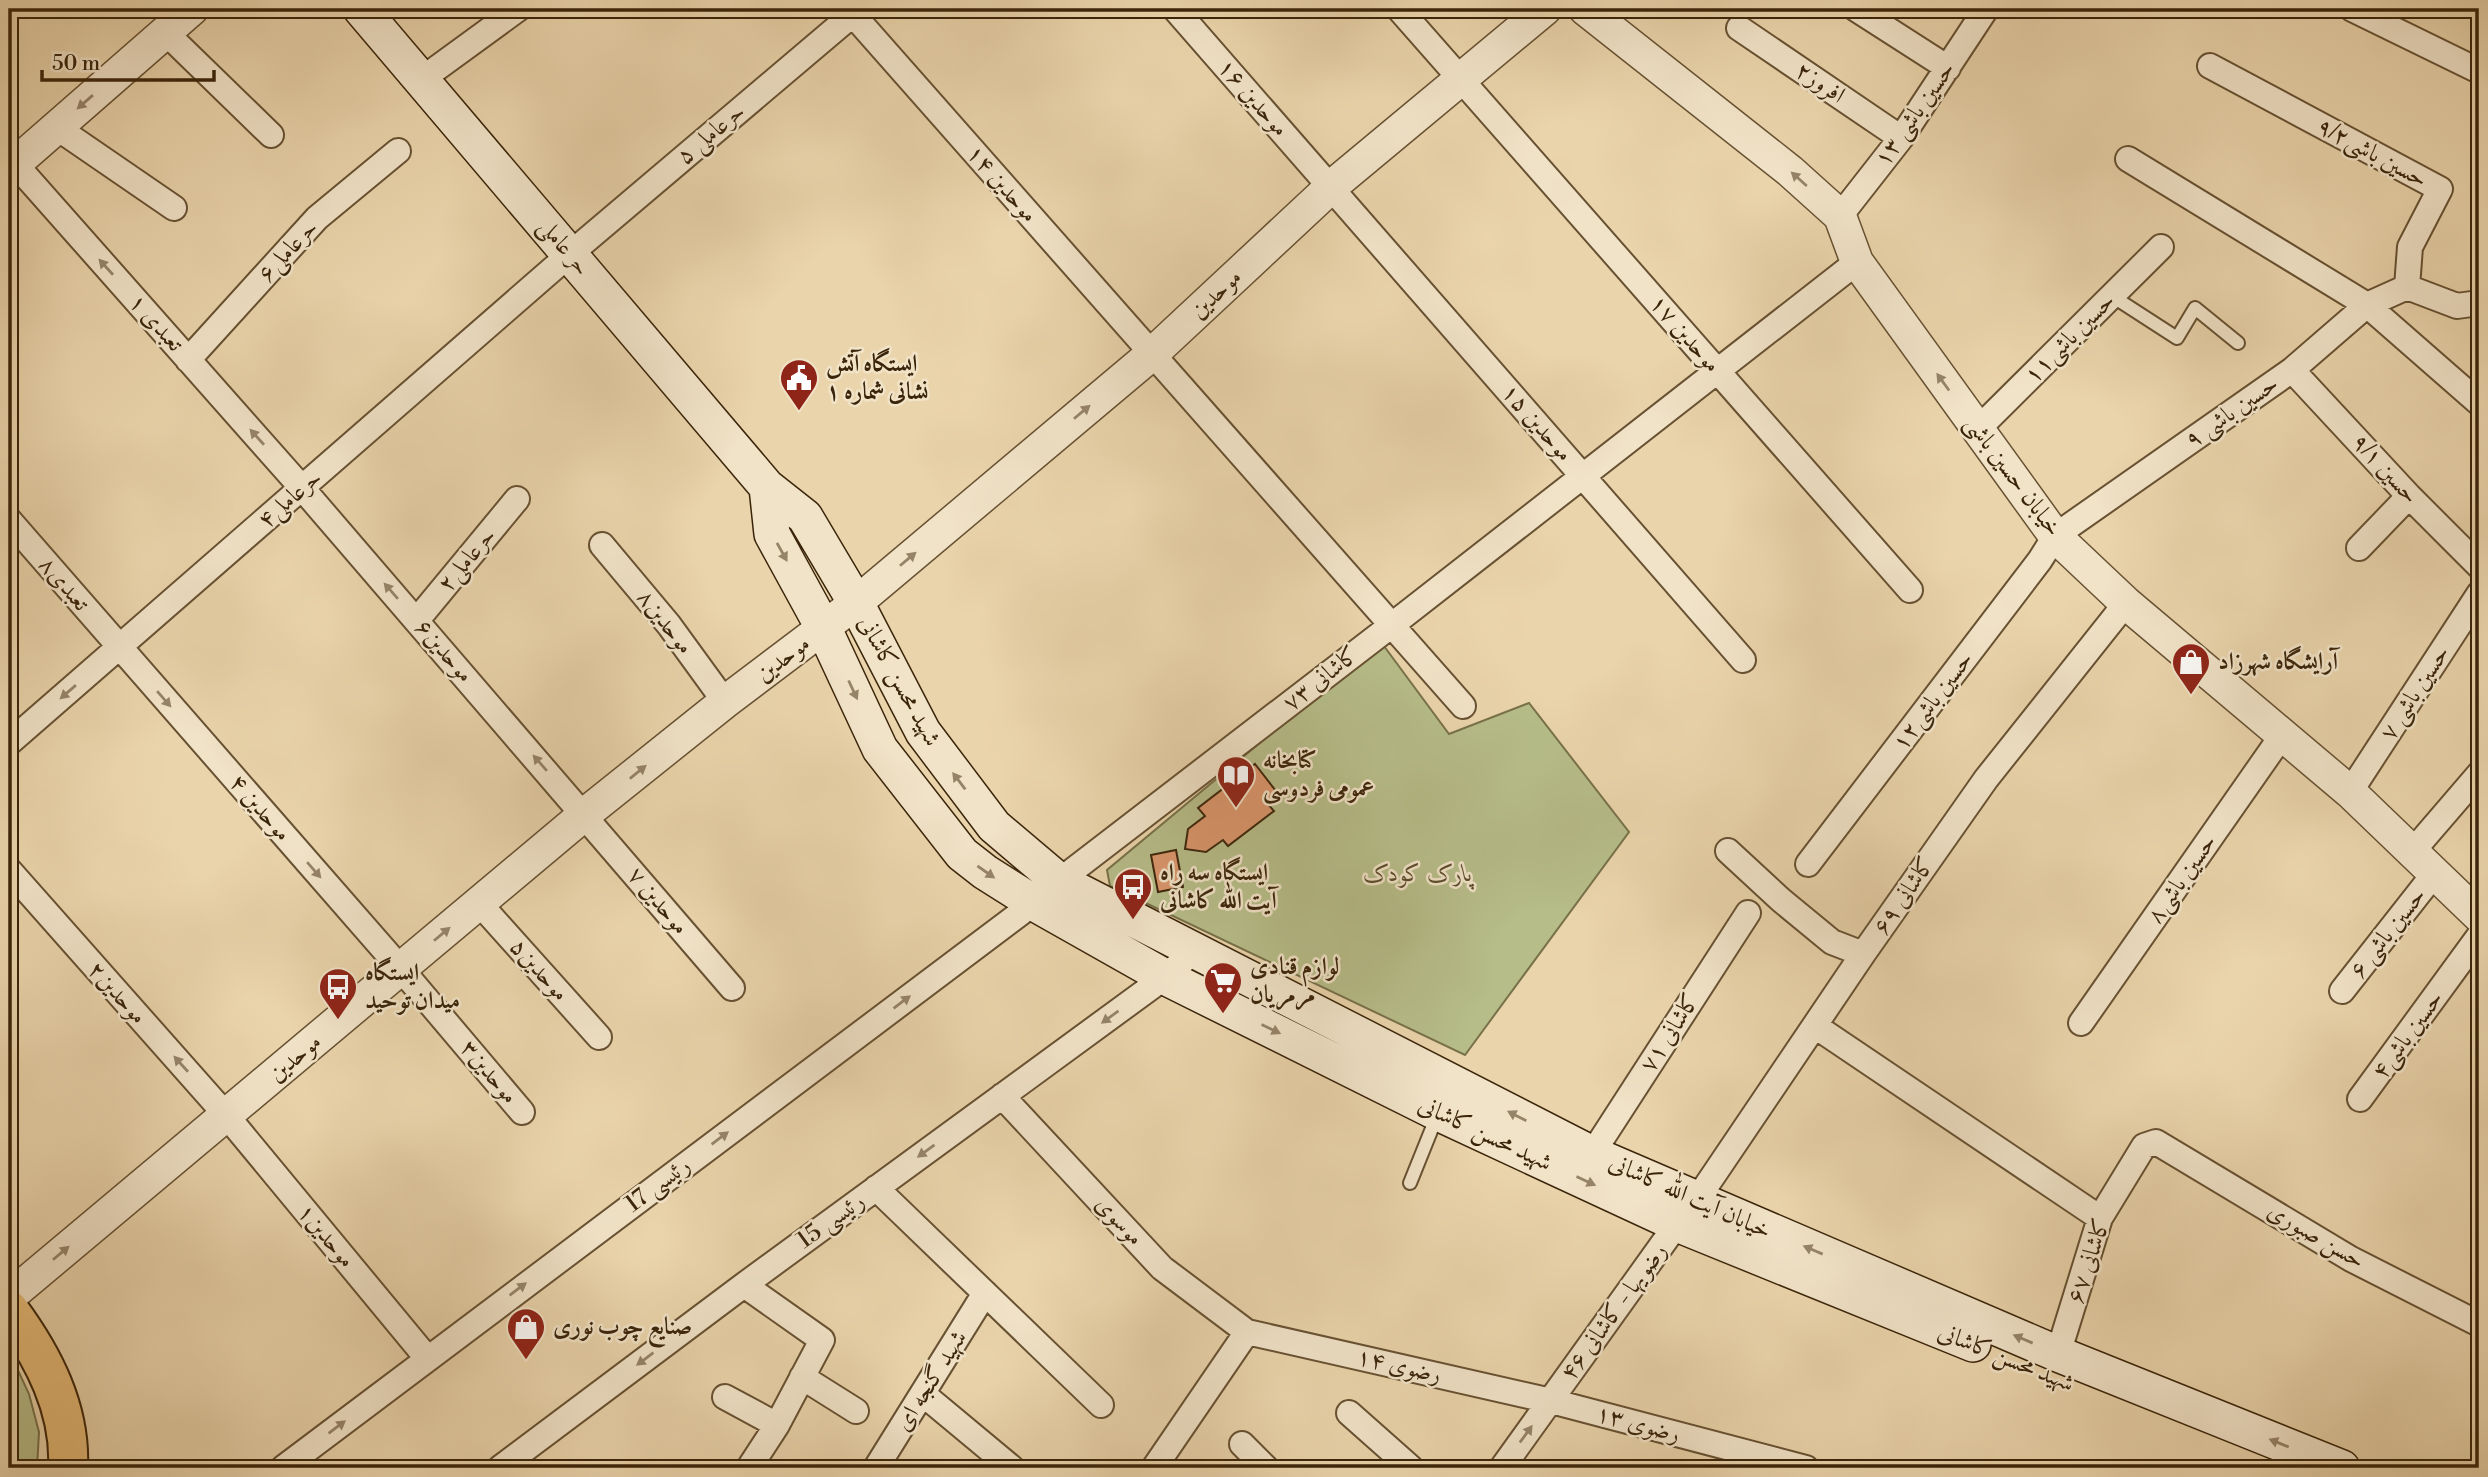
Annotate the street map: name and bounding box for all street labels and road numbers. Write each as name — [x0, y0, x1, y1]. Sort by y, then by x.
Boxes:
street label: موحدین ۱۶ — [1211, 53, 1295, 143]
street label: افروز۲ — [1789, 56, 1851, 110]
street label: حسین باشی ۱۳ — [1868, 56, 1963, 173]
street label: حرعاملی ۵ — [671, 97, 752, 172]
street label: حسین باشی۹/۲ — [2311, 111, 2432, 196]
street label: موحدین ۱۴ — [960, 139, 1044, 229]
street label: حر عاملی — [530, 212, 597, 283]
street label: حرعاملی۶ — [251, 213, 325, 289]
street label: موحدین — [1184, 262, 1248, 326]
street label: حسین باشی۱۱ — [2018, 286, 2122, 390]
street label: تعبدی ۱ — [122, 288, 190, 359]
street label: موحدین ۱۷ — [1643, 289, 1727, 379]
street label: حسین باشی ۹ — [2179, 369, 2285, 456]
street label: موحدین ۱۵ — [1495, 378, 1579, 468]
street label: خیابان حسین باشی — [1957, 409, 2068, 543]
street label: حسین ۹/۱ — [2345, 428, 2425, 510]
street label: حرعاملی۴ — [252, 463, 329, 536]
street label: حرعاملی۲ — [431, 522, 503, 599]
street label: تعبدی۸ — [32, 550, 96, 618]
street label: موحدین۸ — [630, 583, 700, 661]
street label: شهید محسن کاشانی — [851, 611, 947, 751]
street label: موحدین۶ — [408, 613, 480, 689]
street label: موحدین — [750, 629, 816, 689]
street label: کاشانی ۷۳ — [1277, 640, 1365, 718]
street label: حسین باشی ۷ — [2373, 640, 2458, 747]
street label: حسین باشی۱۲ — [1886, 645, 1981, 757]
street label: موحدین ۴ — [223, 768, 297, 848]
street label: حسین باشی۸ — [2140, 828, 2224, 930]
street label: کاشانی ۶۹ — [1866, 851, 1942, 941]
street label: موحدین ۷ — [621, 861, 695, 941]
street label: حسین باشی ۶ — [2343, 881, 2434, 985]
street label: موحدین۵ — [503, 932, 575, 1008]
street label: موحدین۲ — [81, 955, 153, 1031]
street label: حسین باشی۴ — [2366, 985, 2451, 1086]
street label: کاشانی ۷۱ — [1633, 988, 1707, 1078]
street label: موحدین — [262, 1027, 328, 1089]
street label: موحدین۳ — [454, 1034, 524, 1110]
street label: شهید محسن کاشانی — [1413, 1090, 1557, 1178]
street label: خیابان آیت الله کاشانی — [1604, 1143, 1778, 1246]
street label: رئیسی 17 — [619, 1151, 697, 1220]
street label: رئیسی 15 — [791, 1186, 871, 1256]
street label: موسوی — [1088, 1190, 1150, 1252]
street label: حسن صبوری — [2262, 1196, 2370, 1276]
street label: موحدین۱ — [291, 1198, 361, 1274]
street label: کاشانی ۶۷ — [2060, 1214, 2118, 1308]
street label: رضویها - کاشانی ۴۶ — [1554, 1237, 1674, 1387]
street label: شهید محسن کاشانی — [1933, 1317, 2079, 1399]
street label: شهید گنجه ای — [888, 1325, 974, 1437]
street label: رضوی ۱۴ — [1354, 1342, 1444, 1390]
street label: رضوی ۱۳ — [1593, 1398, 1683, 1450]

